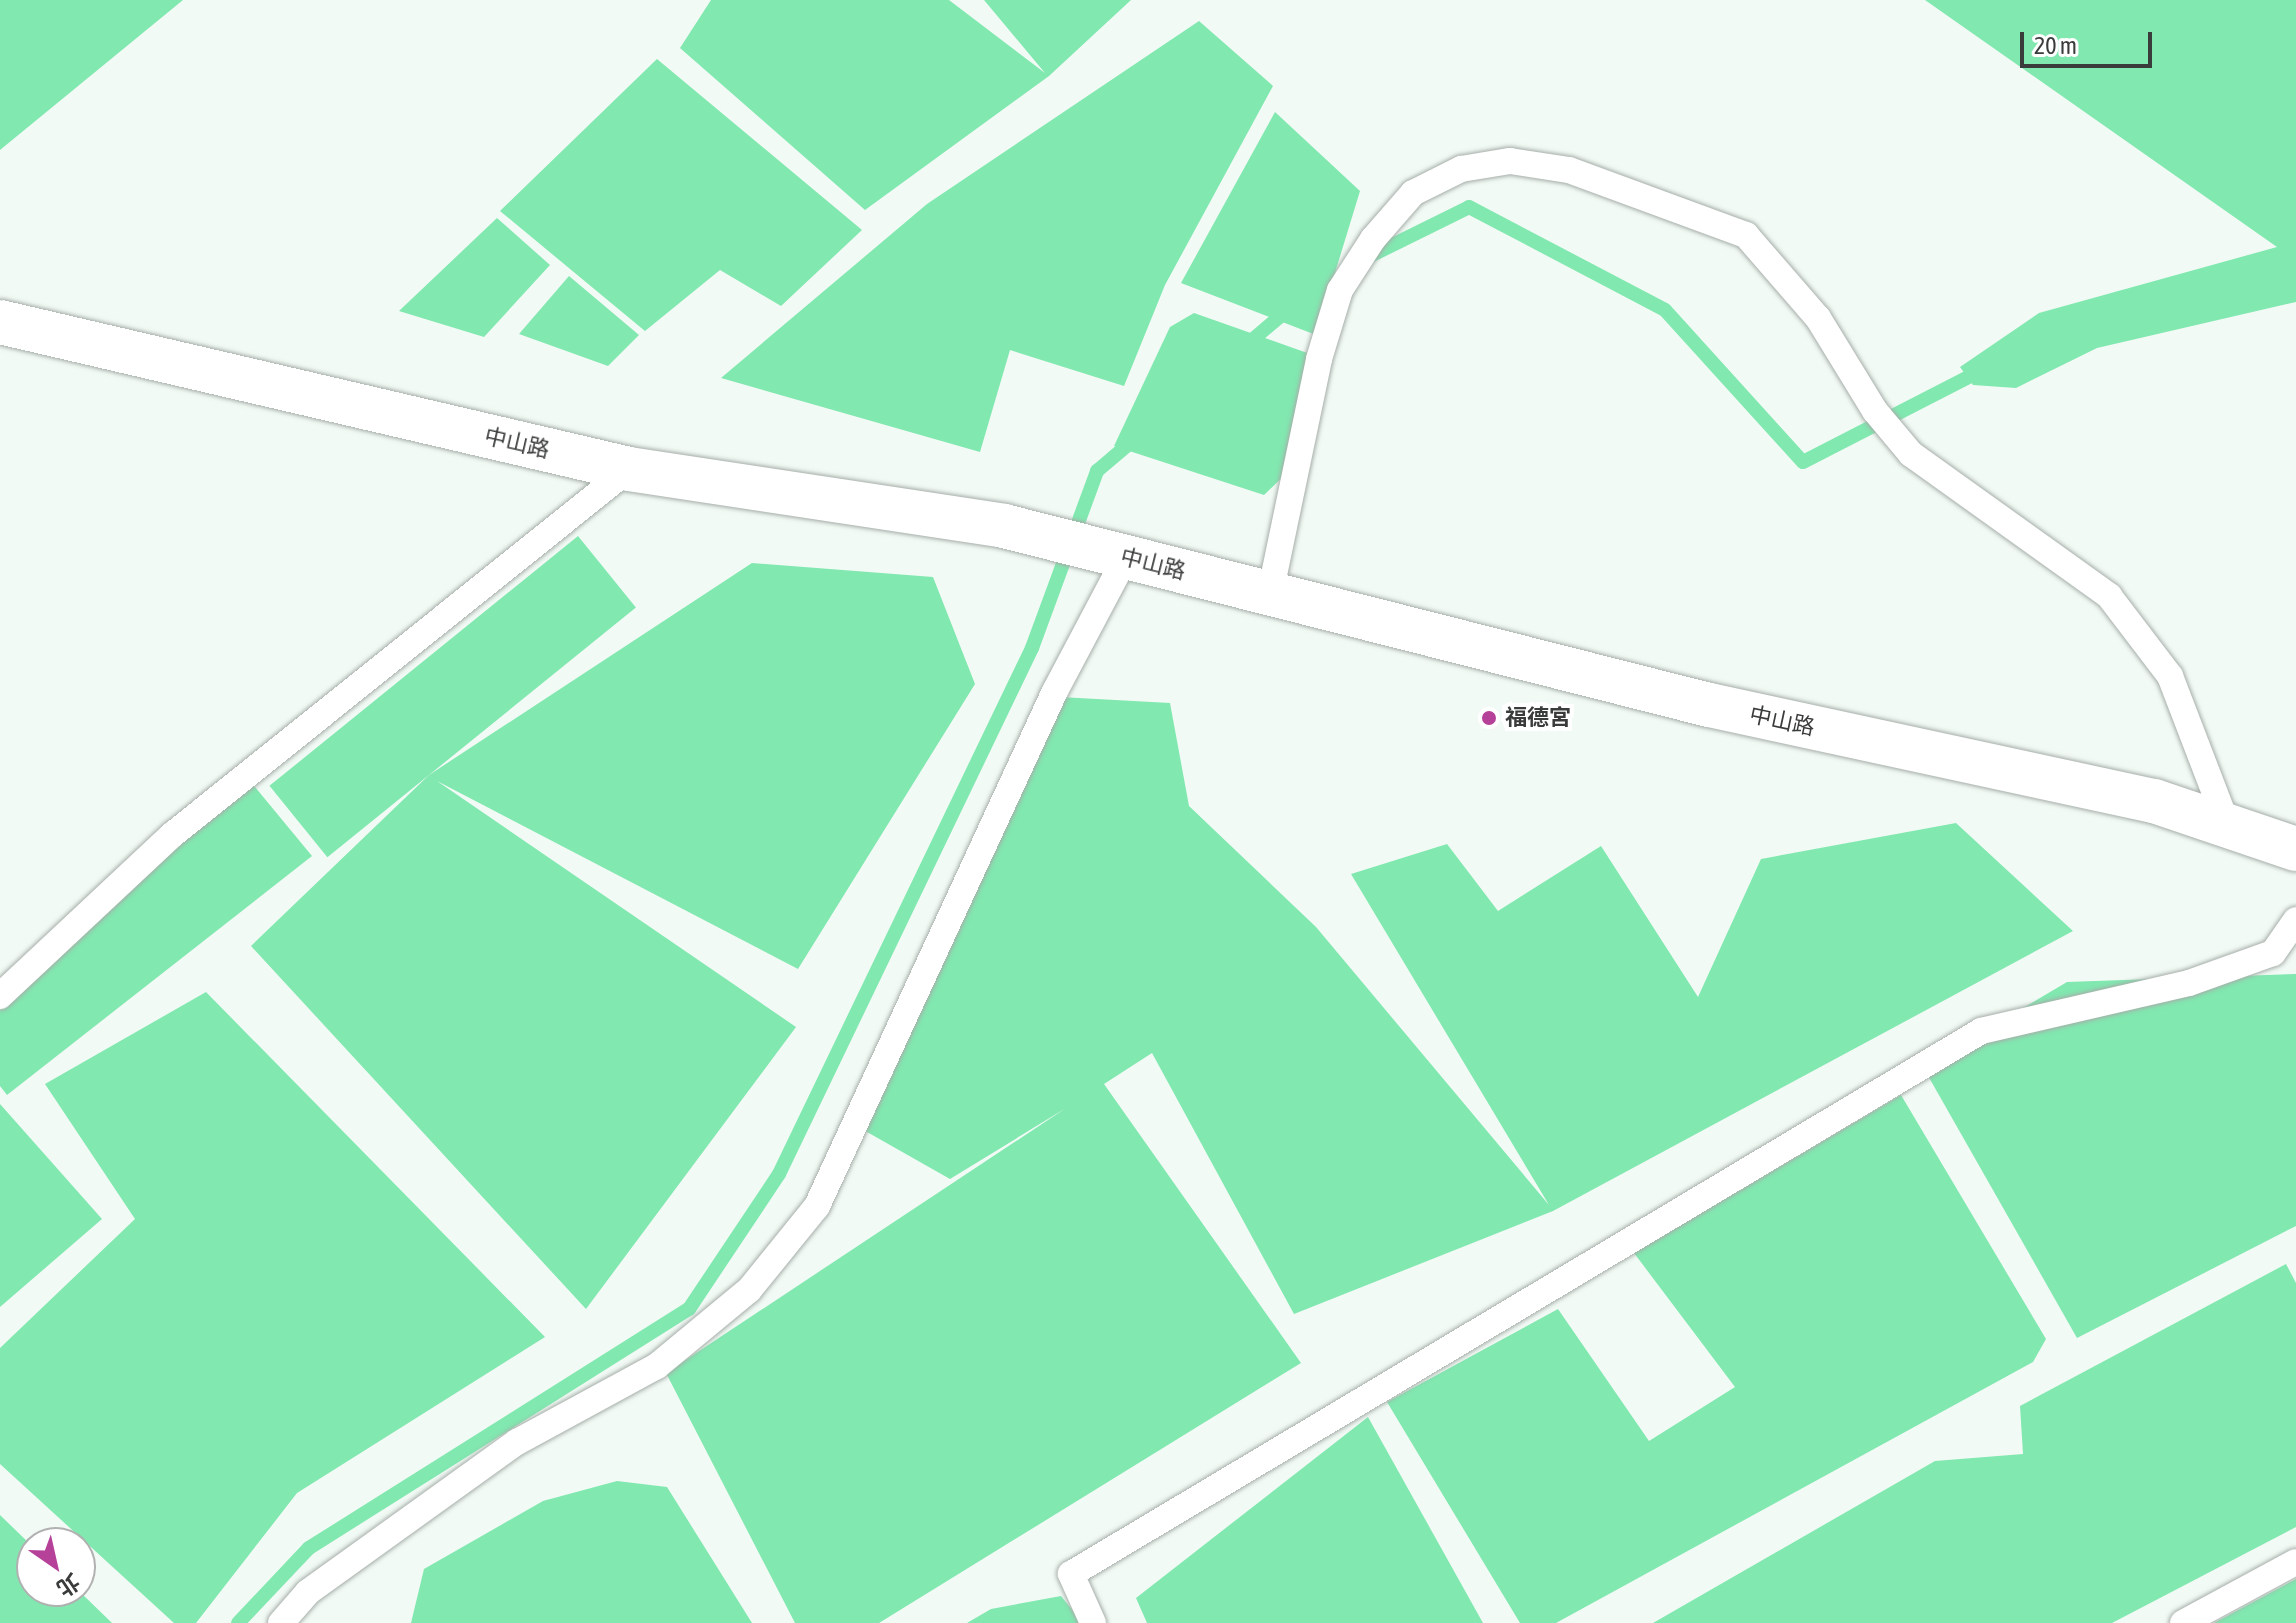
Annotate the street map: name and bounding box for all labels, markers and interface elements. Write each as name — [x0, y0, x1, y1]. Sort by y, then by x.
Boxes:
scale bar — [2024, 16, 2156, 66]
text: 20 m — [2034, 32, 2077, 59]
street label: 中山路 — [482, 423, 552, 463]
street label: 中山路 — [1118, 543, 1188, 585]
street label: 中山路 — [1747, 701, 1817, 741]
place label: 福德宮 — [1505, 705, 1571, 731]
marker: 福德宮 — [1480, 709, 1498, 727]
north arrow — [16, 1527, 96, 1607]
text: 北 — [52, 1568, 85, 1602]

